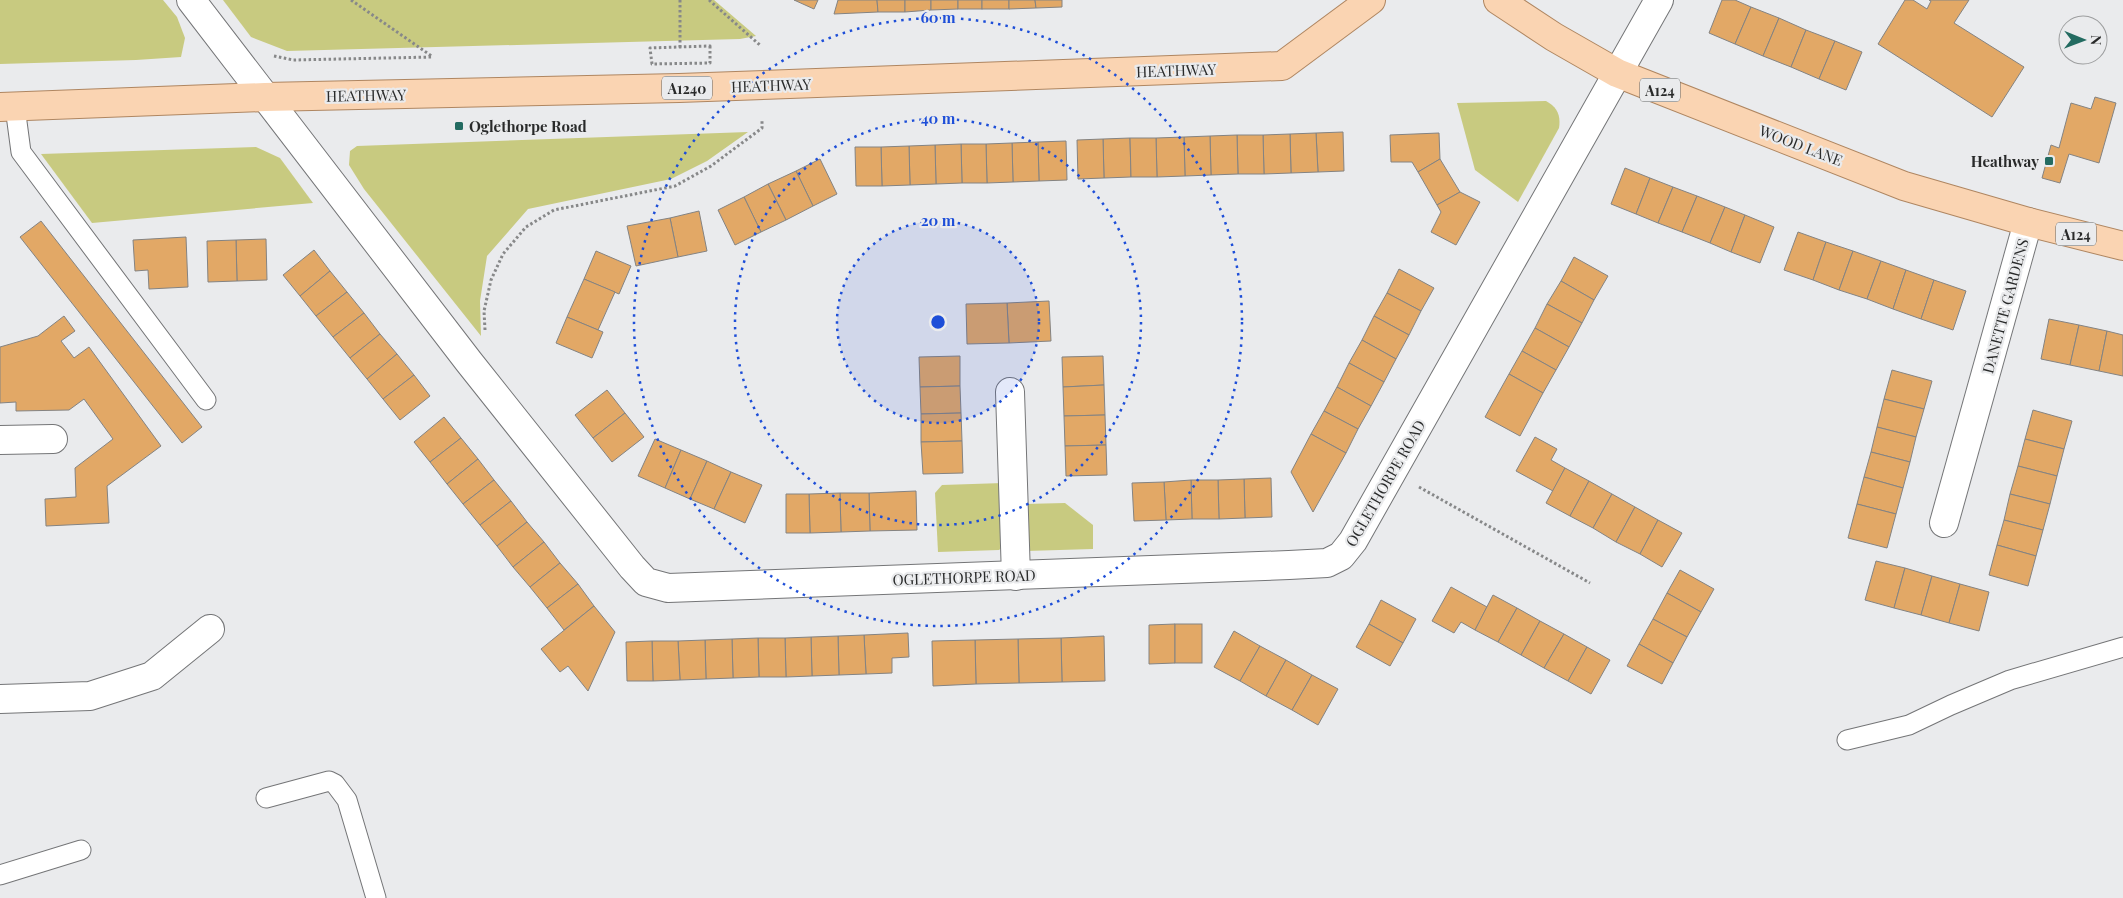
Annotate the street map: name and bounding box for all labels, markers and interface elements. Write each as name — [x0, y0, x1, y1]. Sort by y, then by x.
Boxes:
text: 60 m — [920, 7, 956, 27]
north arrow — [2058, 15, 2108, 65]
text: N — [2087, 35, 2106, 45]
street label: HEATHWAY — [1136, 59, 1217, 81]
street label: HEATHWAY — [731, 74, 812, 96]
road number: A1240 — [662, 76, 712, 100]
road number: A124 — [1640, 78, 1680, 102]
street label: HEATHWAY — [326, 84, 406, 106]
text: 40 m — [921, 108, 956, 128]
place label: Oglethorpe Road — [469, 116, 587, 136]
marker: Oglethorpe Road — [453, 120, 465, 132]
street label: WOOD LANE — [1756, 120, 1846, 170]
place label: Heathway — [1971, 151, 2039, 171]
marker: Heathway — [2043, 155, 2055, 167]
text: 20 m — [921, 210, 956, 230]
road number: A124 — [2056, 222, 2096, 245]
street label: DANETTE GARDENS — [1977, 236, 2033, 376]
centre of rings — [929, 313, 947, 331]
street label: OGLETHORPE ROAD — [1341, 416, 1430, 550]
street label: OGLETHORPE ROAD — [892, 565, 1036, 589]

